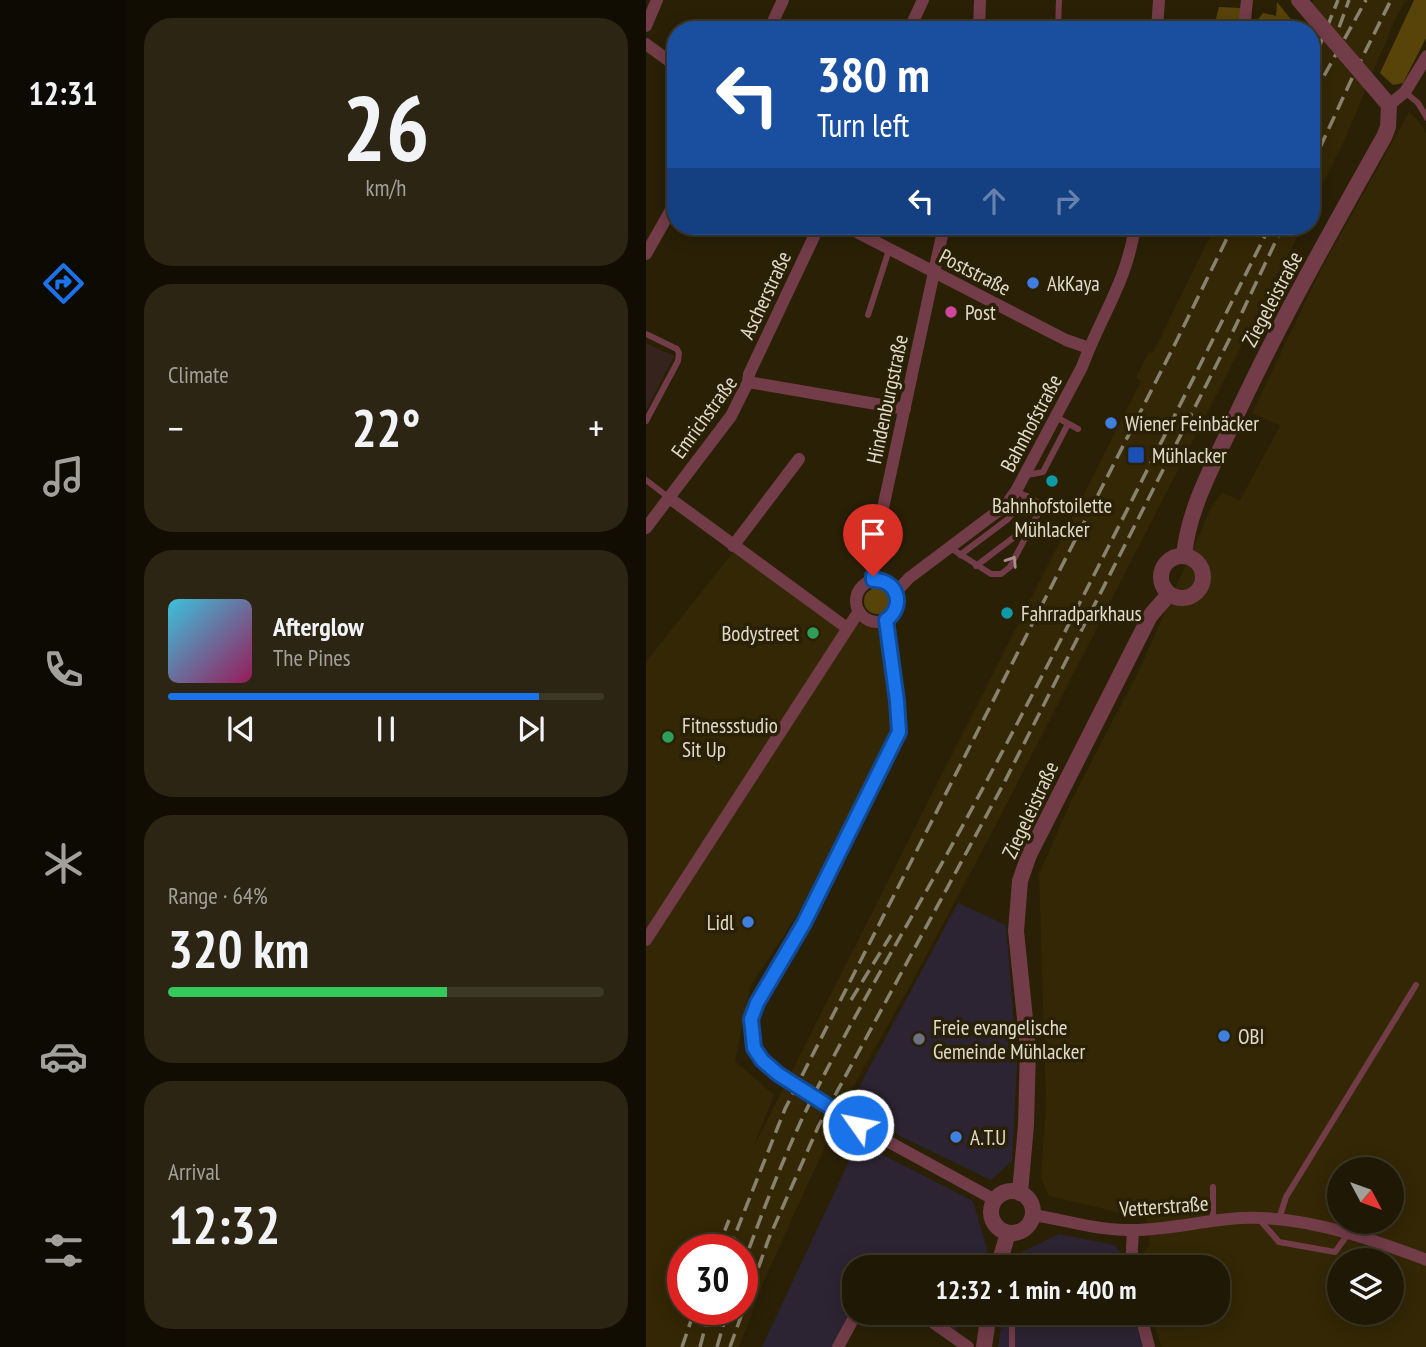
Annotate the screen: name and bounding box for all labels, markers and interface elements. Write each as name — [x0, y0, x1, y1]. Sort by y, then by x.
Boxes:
text: 380 m — [817, 42, 930, 106]
icon: left — [702, 49, 793, 140]
text: 26 — [343, 68, 430, 186]
text: 12:31 — [28, 72, 98, 114]
text: Turn left — [817, 104, 909, 146]
text: km/h — [366, 173, 406, 202]
icon: left — [902, 182, 940, 220]
icon: ahead — [975, 182, 1013, 220]
icon: right — [1048, 182, 1086, 220]
street label: Poststraße — [935, 243, 1015, 301]
street label: Ascherstraße — [733, 247, 797, 343]
street label: Ziegeleistraße — [1236, 247, 1308, 351]
icon: directions — [39, 259, 88, 308]
place label: AkKaya — [1047, 270, 1100, 297]
marker: AkKaya — [1025, 275, 1041, 291]
place label: Post — [965, 299, 996, 326]
marker: Post — [943, 304, 959, 320]
street label: Hindenburgstraße — [860, 332, 914, 466]
text: Climate — [168, 360, 229, 389]
street label: Emrichstraße — [665, 370, 743, 464]
street label: Bahnhofstraße — [994, 370, 1068, 476]
text: 22° — [352, 394, 420, 461]
text: − — [168, 403, 184, 452]
text: + — [588, 403, 604, 452]
place label: Wiener Feinbäcker — [1125, 410, 1259, 437]
marker: Wiener Feinbäcker — [1103, 415, 1119, 431]
place label: Mühlacker — [1152, 442, 1227, 469]
marker: Mühlacker — [1126, 445, 1146, 465]
icon: music — [39, 452, 88, 501]
marker: Bahnhofstoilette Mühlacker — [1044, 473, 1060, 489]
place label: Bahnhofstoilette Mühlacker — [992, 492, 1112, 543]
pin — [843, 504, 903, 576]
icon: arrive — [854, 515, 892, 553]
one-way arrow — [1004, 555, 1017, 568]
place label: Fahrradparkhaus — [1021, 600, 1142, 627]
marker: Fahrradparkhaus — [999, 605, 1015, 621]
text: Afterglow — [273, 610, 364, 643]
place label: Bodystreet — [721, 620, 799, 647]
marker: Bodystreet — [805, 625, 821, 641]
text: The Pines — [273, 643, 351, 672]
icon: phone — [39, 645, 88, 694]
icon: previous — [222, 710, 260, 748]
icon: pause — [367, 710, 405, 748]
icon: next — [512, 710, 550, 748]
place label: Fitnessstudio Sit Up — [682, 712, 778, 763]
marker: Fitnessstudio Sit Up — [660, 729, 676, 745]
street label: Ziegeleistraße — [996, 757, 1064, 863]
icon: climate — [39, 839, 88, 888]
text: Range · 64% — [168, 881, 268, 910]
place label: Lidl — [707, 909, 734, 936]
marker: Lidl — [740, 914, 756, 930]
text: 320 km — [168, 915, 309, 982]
place label: Freie evangelische Gemeinde Mühlacker — [933, 1014, 1085, 1065]
place label: OBI — [1238, 1023, 1264, 1050]
marker: OBI — [1216, 1028, 1232, 1044]
marker: Freie evangelische Gemeinde Mühlacker — [911, 1031, 927, 1047]
icon: car — [39, 1032, 88, 1081]
position arrow — [821, 1088, 895, 1162]
place label: A.T.U — [970, 1124, 1006, 1151]
marker: A.T.U — [948, 1129, 964, 1145]
text: Arrival — [168, 1157, 220, 1186]
north arrow — [1327, 1157, 1404, 1234]
map controls — [1327, 1157, 1404, 1325]
street label: Vetterstraße — [1118, 1189, 1209, 1223]
text: 12:32 — [168, 1191, 280, 1258]
icon: filters — [39, 1226, 88, 1275]
speed limit sign: 30 — [667, 1234, 758, 1325]
button: layers — [1327, 1248, 1404, 1325]
text: 12:32 · 1 min · 400 m — [936, 1273, 1136, 1306]

